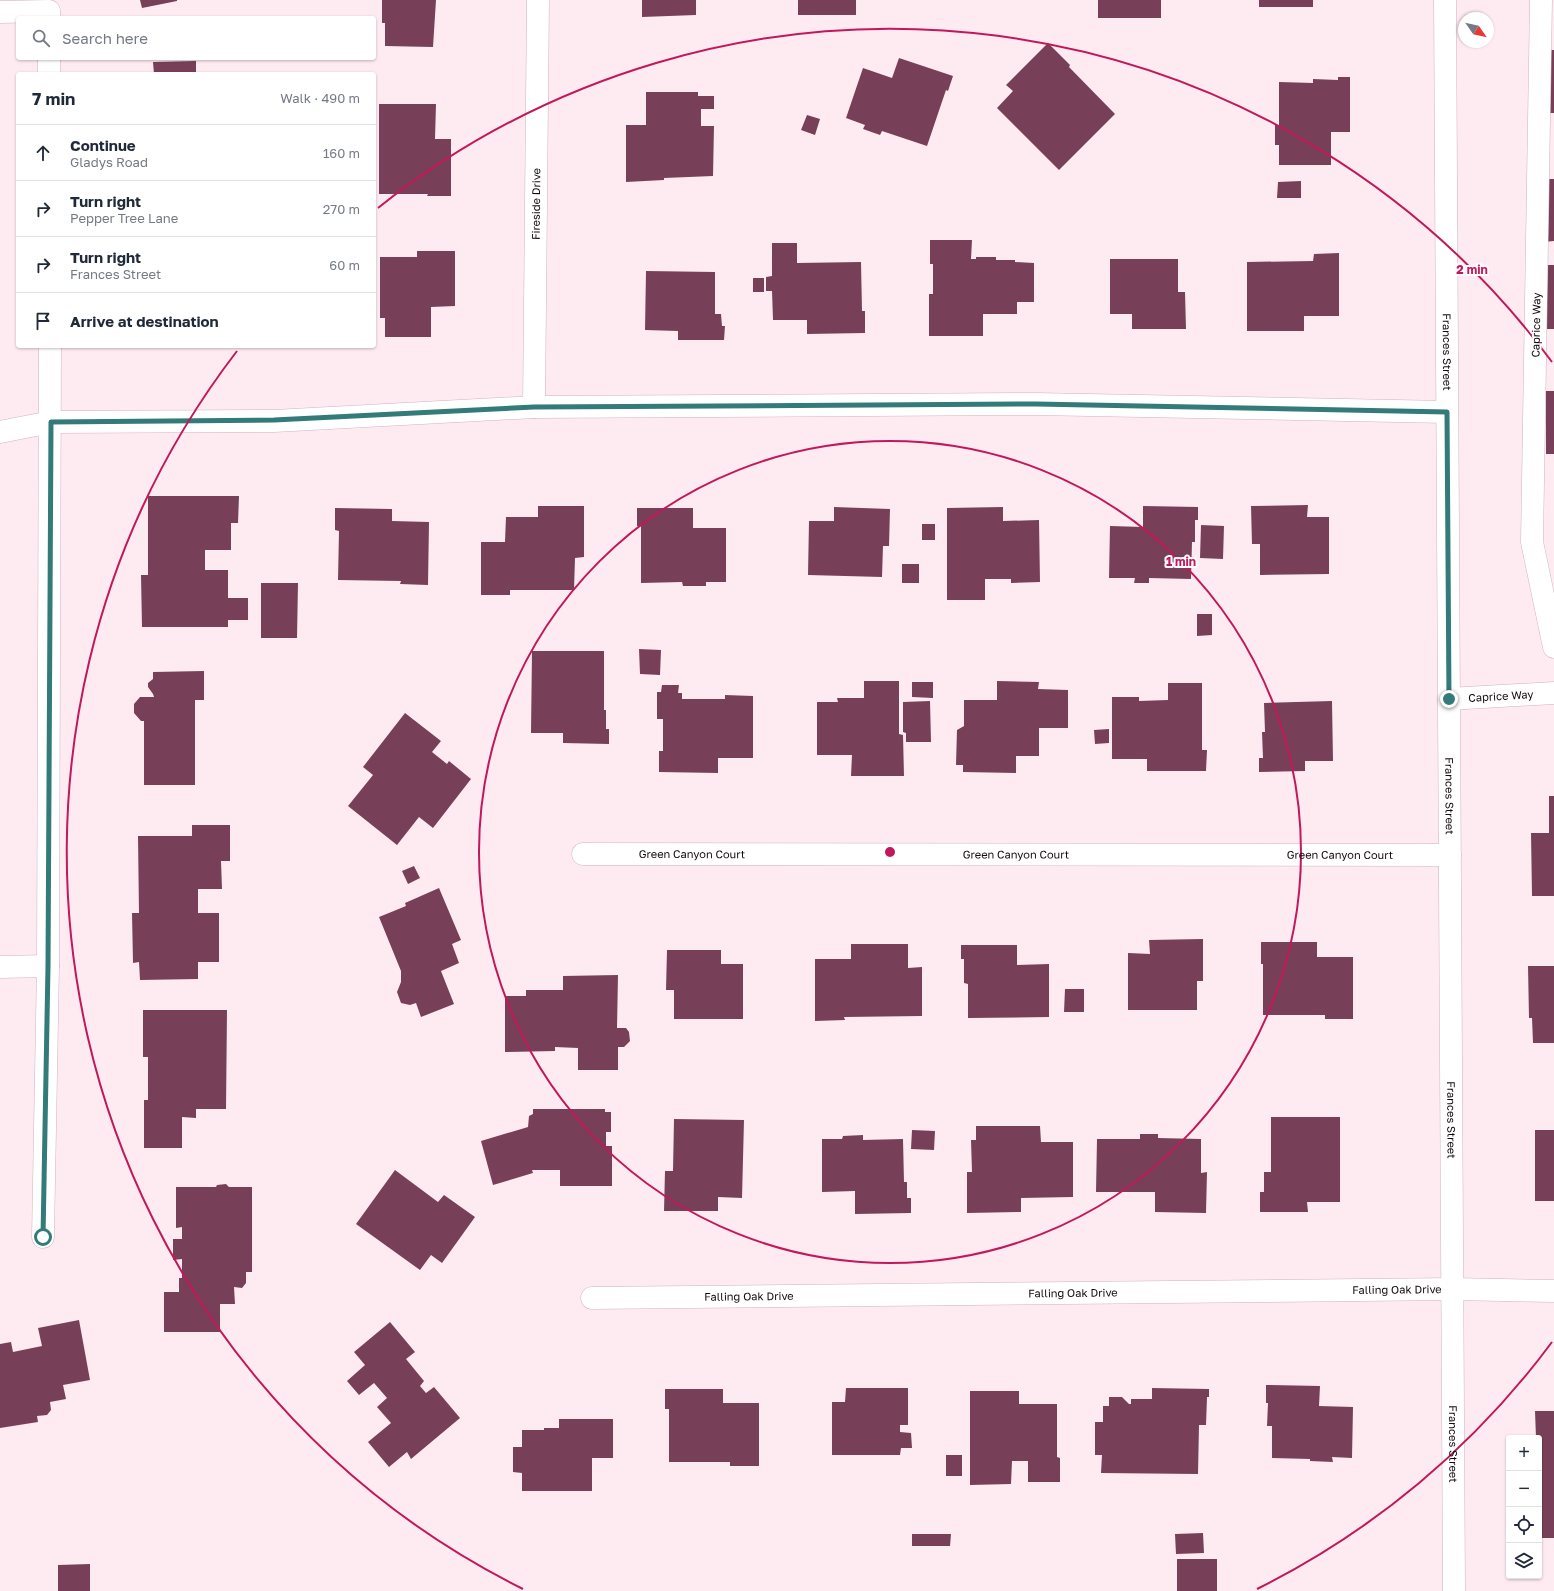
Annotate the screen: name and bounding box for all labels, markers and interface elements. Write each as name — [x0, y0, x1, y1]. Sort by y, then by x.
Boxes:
north arrow — [1458, 12, 1494, 48]
search box — [16, 16, 376, 60]
icon: search — [30, 27, 52, 49]
text: Search here — [62, 29, 148, 47]
text: 7 min — [32, 88, 75, 109]
text: Walk · 490 m — [280, 90, 360, 106]
text: Continue — [70, 136, 136, 154]
icon: ahead — [32, 142, 54, 164]
text: 160 m — [323, 145, 360, 161]
text: Gladys Road — [70, 154, 148, 170]
street label: Fireside Drive — [529, 168, 542, 240]
text: Turn right — [70, 192, 141, 210]
icon: right — [32, 198, 54, 220]
text: 270 m — [323, 201, 360, 217]
text: Pepper Tree Lane — [70, 210, 178, 226]
text: Turn right — [70, 248, 141, 266]
icon: right — [32, 254, 54, 276]
text: 60 m — [329, 257, 360, 273]
text: 2 min — [1456, 262, 1488, 277]
text: Frances Street — [70, 266, 161, 282]
street label: Caprice Way — [1528, 292, 1543, 358]
icon: arrive — [32, 310, 54, 332]
text: Arrive at destination — [70, 312, 219, 330]
street label: Frances Street — [1441, 313, 1454, 391]
text: 1 min — [1166, 554, 1196, 569]
street label: Caprice Way — [1468, 687, 1534, 704]
route end — [1440, 690, 1458, 708]
street label: Frances Street — [1443, 757, 1457, 835]
centre of rings — [883, 845, 897, 859]
street label: Green Canyon Court — [639, 847, 745, 860]
street label: Green Canyon Court — [963, 847, 1069, 861]
street label: Green Canyon Court — [1287, 848, 1393, 861]
street label: Frances Street — [1445, 1081, 1459, 1159]
route start — [34, 1228, 52, 1246]
street label: Falling Oak Drive — [1352, 1282, 1442, 1296]
street label: Falling Oak Drive — [1028, 1285, 1118, 1299]
street label: Falling Oak Drive — [704, 1289, 794, 1303]
street label: Frances Street — [1447, 1405, 1460, 1483]
map controls — [1506, 1435, 1542, 1579]
button: + — [1506, 1435, 1542, 1471]
button: − — [1506, 1471, 1542, 1507]
button: locate — [1506, 1507, 1542, 1543]
button: layers — [1506, 1543, 1542, 1579]

